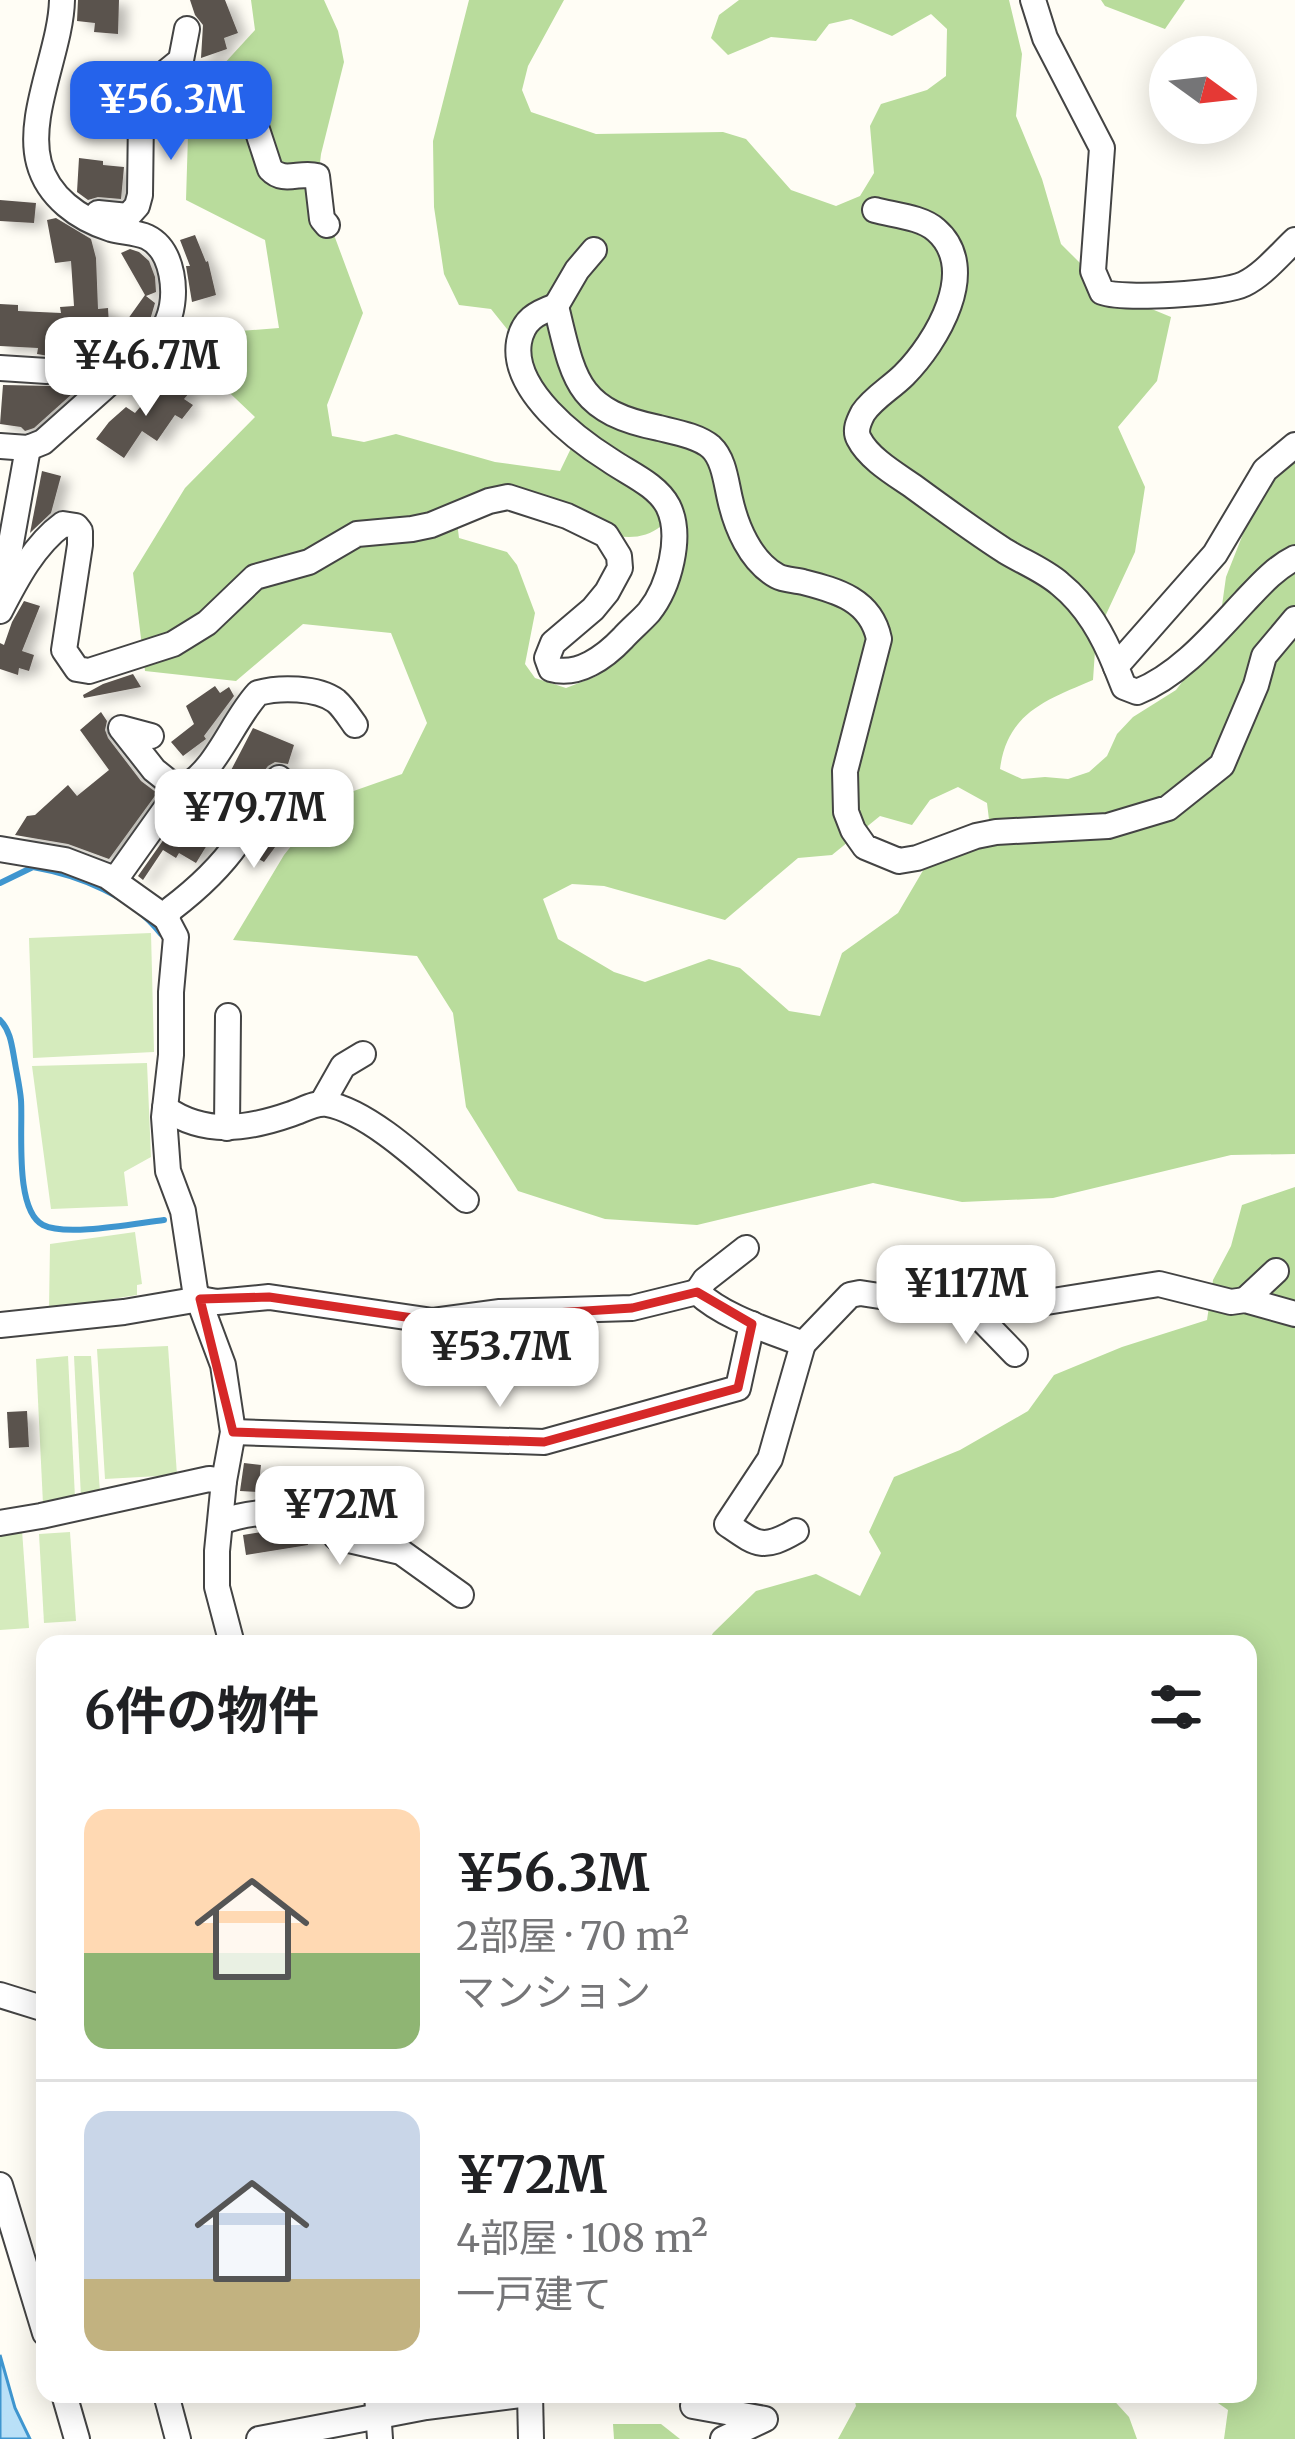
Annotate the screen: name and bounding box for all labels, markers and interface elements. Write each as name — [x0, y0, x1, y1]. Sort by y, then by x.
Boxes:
north arrow — [1149, 36, 1257, 144]
map controls — [1149, 36, 1257, 144]
pin: ¥56.3M — [73, 61, 269, 163]
text: ¥56.3M — [97, 75, 245, 124]
pin: ¥46.7M — [48, 317, 244, 419]
text: ¥46.7M — [72, 331, 220, 380]
pin: ¥79.7M — [156, 769, 352, 871]
text: ¥79.7M — [182, 783, 326, 832]
pin: ¥117M — [882, 1245, 1050, 1347]
text: ¥117M — [904, 1259, 1028, 1308]
pin: ¥53.7M — [402, 1308, 598, 1410]
text: ¥53.7M — [429, 1322, 571, 1371]
pin: ¥72M — [269, 1466, 411, 1568]
text: ¥72M — [282, 1480, 398, 1529]
icon: filters — [1143, 1674, 1209, 1740]
text: 6件の物件 — [84, 1679, 319, 1743]
text: ¥56.3M — [456, 1841, 649, 1905]
icon: home — [180, 1857, 324, 2001]
text: 2部屋 · 70 m² — [456, 1912, 689, 1961]
text: マンション — [456, 1968, 651, 2017]
text: ¥72M — [456, 2143, 607, 2207]
icon: home — [180, 2159, 324, 2303]
text: 4部屋 · 108 m² — [456, 2214, 708, 2263]
text: 一戸建て — [456, 2270, 612, 2319]

